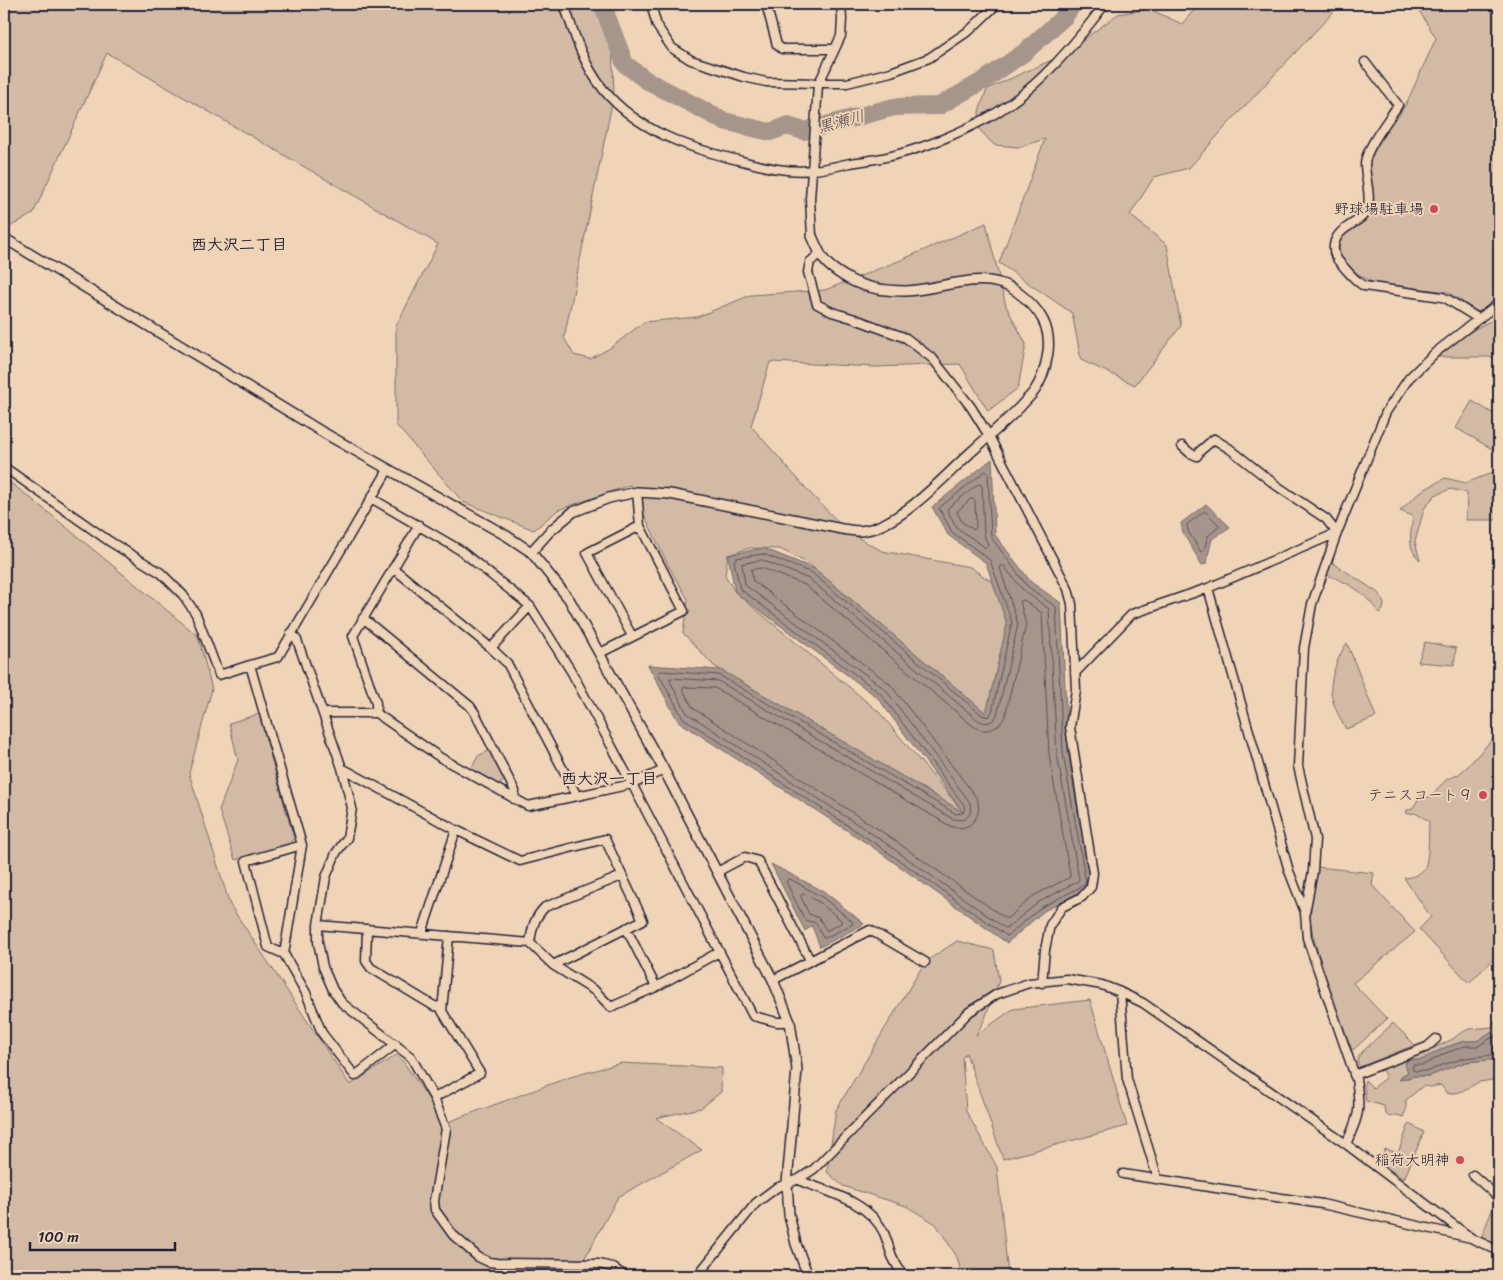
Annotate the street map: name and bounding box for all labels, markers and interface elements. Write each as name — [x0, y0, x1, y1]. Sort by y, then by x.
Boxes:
water label: 黒瀬川 — [814, 101, 868, 142]
place label: 野球場駐車場 — [1334, 196, 1424, 222]
marker: 野球場駐車場 — [1428, 203, 1440, 215]
district label: 西大沢二丁目 — [191, 230, 287, 259]
district label: 西大沢一丁目 — [561, 764, 657, 793]
place label: テニスコート９ — [1368, 782, 1473, 808]
marker: テニスコート９ — [1477, 789, 1489, 801]
place label: 稲荷大明神 — [1375, 1147, 1450, 1173]
marker: 稲荷大明神 — [1454, 1154, 1466, 1166]
scale bar — [30, 1220, 175, 1252]
text: 100 m — [38, 1224, 79, 1250]

